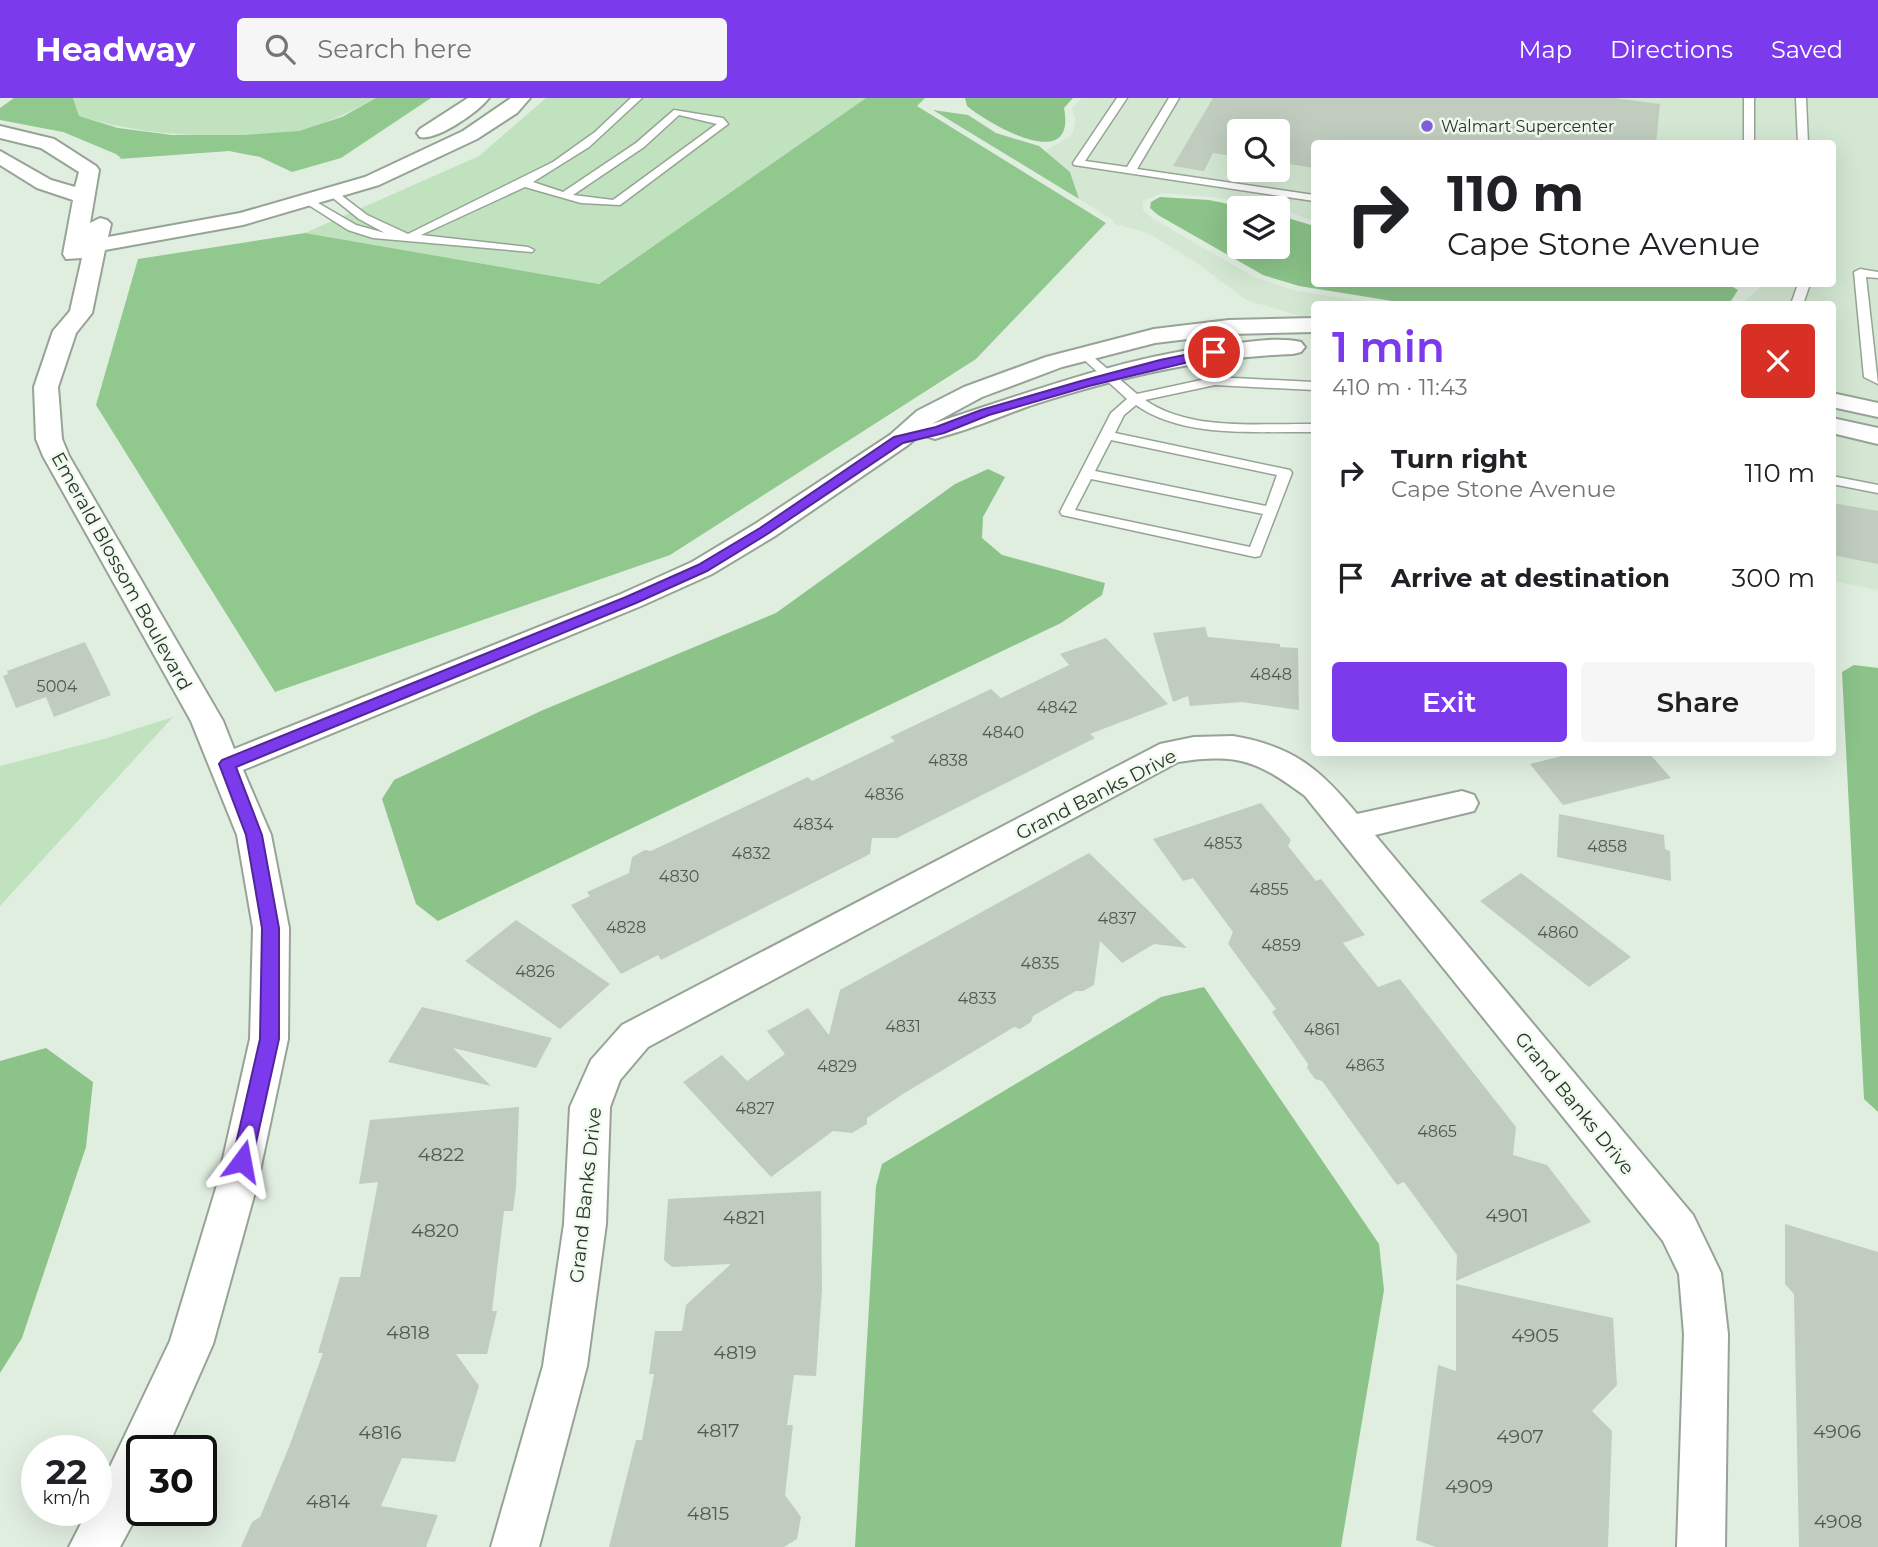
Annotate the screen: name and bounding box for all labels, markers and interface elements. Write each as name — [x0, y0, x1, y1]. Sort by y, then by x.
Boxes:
search box — [237, 18, 727, 81]
text: Headway — [35, 29, 195, 69]
icon: search — [261, 30, 299, 68]
text: Search here — [317, 33, 472, 65]
text: Map — [1519, 35, 1572, 64]
text: Directions — [1610, 35, 1733, 64]
text: Saved — [1771, 35, 1843, 64]
place label: Walmart Supercenter — [1441, 117, 1614, 136]
marker: Walmart Supercenter — [1419, 118, 1435, 134]
map controls — [1227, 119, 1290, 259]
button: search — [1227, 119, 1290, 182]
text: 110 m — [1447, 164, 1584, 223]
icon: right — [1332, 168, 1423, 259]
button: layers — [1227, 196, 1290, 259]
text: Cape Stone Avenue — [1447, 224, 1760, 263]
text: 1 min — [1332, 321, 1445, 373]
pin — [1184, 322, 1244, 382]
button: close — [1741, 324, 1815, 398]
icon: arrive — [1195, 333, 1233, 371]
text: 410 m · 11:43 — [1332, 373, 1468, 401]
text: Turn right — [1391, 443, 1527, 475]
street label: Emerald Blossom Boulevard — [46, 448, 197, 695]
icon: right — [1332, 454, 1370, 492]
text: 110 m — [1745, 457, 1815, 489]
text: Cape Stone Avenue — [1391, 475, 1616, 503]
icon: arrive — [1332, 559, 1370, 597]
text: Arrive at destination — [1391, 562, 1670, 594]
text: 300 m — [1732, 562, 1815, 594]
button: Exit — [1332, 662, 1567, 742]
button: Share — [1581, 662, 1815, 742]
house number: 4848 — [1250, 665, 1292, 684]
house number: 5004 — [37, 677, 78, 696]
house number: 4842 — [1037, 698, 1077, 717]
house number: 4840 — [982, 723, 1024, 742]
street label: Grand Banks Drive — [1012, 744, 1180, 845]
house number: 4838 — [928, 751, 968, 770]
house number: 4836 — [864, 785, 904, 804]
house number: 4834 — [793, 815, 834, 834]
house number: 4853 — [1204, 834, 1242, 853]
house number: 4858 — [1587, 837, 1627, 856]
house number: 4832 — [732, 844, 770, 863]
house number: 4830 — [659, 867, 699, 886]
house number: 4855 — [1250, 880, 1288, 899]
house number: 4837 — [1097, 909, 1137, 928]
house number: 4828 — [606, 918, 646, 937]
house number: 4860 — [1537, 923, 1579, 942]
house number: 4859 — [1261, 936, 1301, 955]
house number: 4835 — [1021, 954, 1059, 973]
house number: 4826 — [515, 962, 555, 981]
house number: 4833 — [958, 989, 996, 1008]
house number: 4831 — [885, 1017, 921, 1036]
house number: 4861 — [1304, 1020, 1340, 1039]
street label: Grand Banks Drive — [1510, 1027, 1639, 1179]
house number: 4863 — [1345, 1056, 1385, 1075]
house number: 4829 — [817, 1057, 857, 1076]
house number: 4827 — [735, 1099, 775, 1118]
street label: Grand Banks Drive — [565, 1106, 606, 1284]
house number: 4865 — [1417, 1122, 1457, 1141]
position arrow — [205, 1124, 279, 1198]
house number: 4822 — [418, 1143, 464, 1166]
house number: 4901 — [1485, 1204, 1529, 1227]
house number: 4821 — [723, 1206, 765, 1229]
house number: 4820 — [411, 1219, 459, 1242]
house number: 4818 — [386, 1321, 430, 1344]
house number: 4905 — [1511, 1324, 1559, 1347]
house number: 4819 — [713, 1341, 757, 1364]
house number: 4817 — [697, 1419, 739, 1442]
house number: 4906 — [1813, 1420, 1861, 1443]
house number: 4816 — [358, 1421, 402, 1444]
house number: 4907 — [1496, 1425, 1544, 1448]
speed limit sign: 30 — [126, 1435, 217, 1526]
text: 22 — [46, 1450, 87, 1493]
house number: 4909 — [1445, 1475, 1493, 1498]
text: km/h — [42, 1487, 91, 1509]
house number: 4814 — [306, 1490, 351, 1513]
house number: 4815 — [687, 1502, 729, 1525]
house number: 4908 — [1814, 1510, 1862, 1533]

